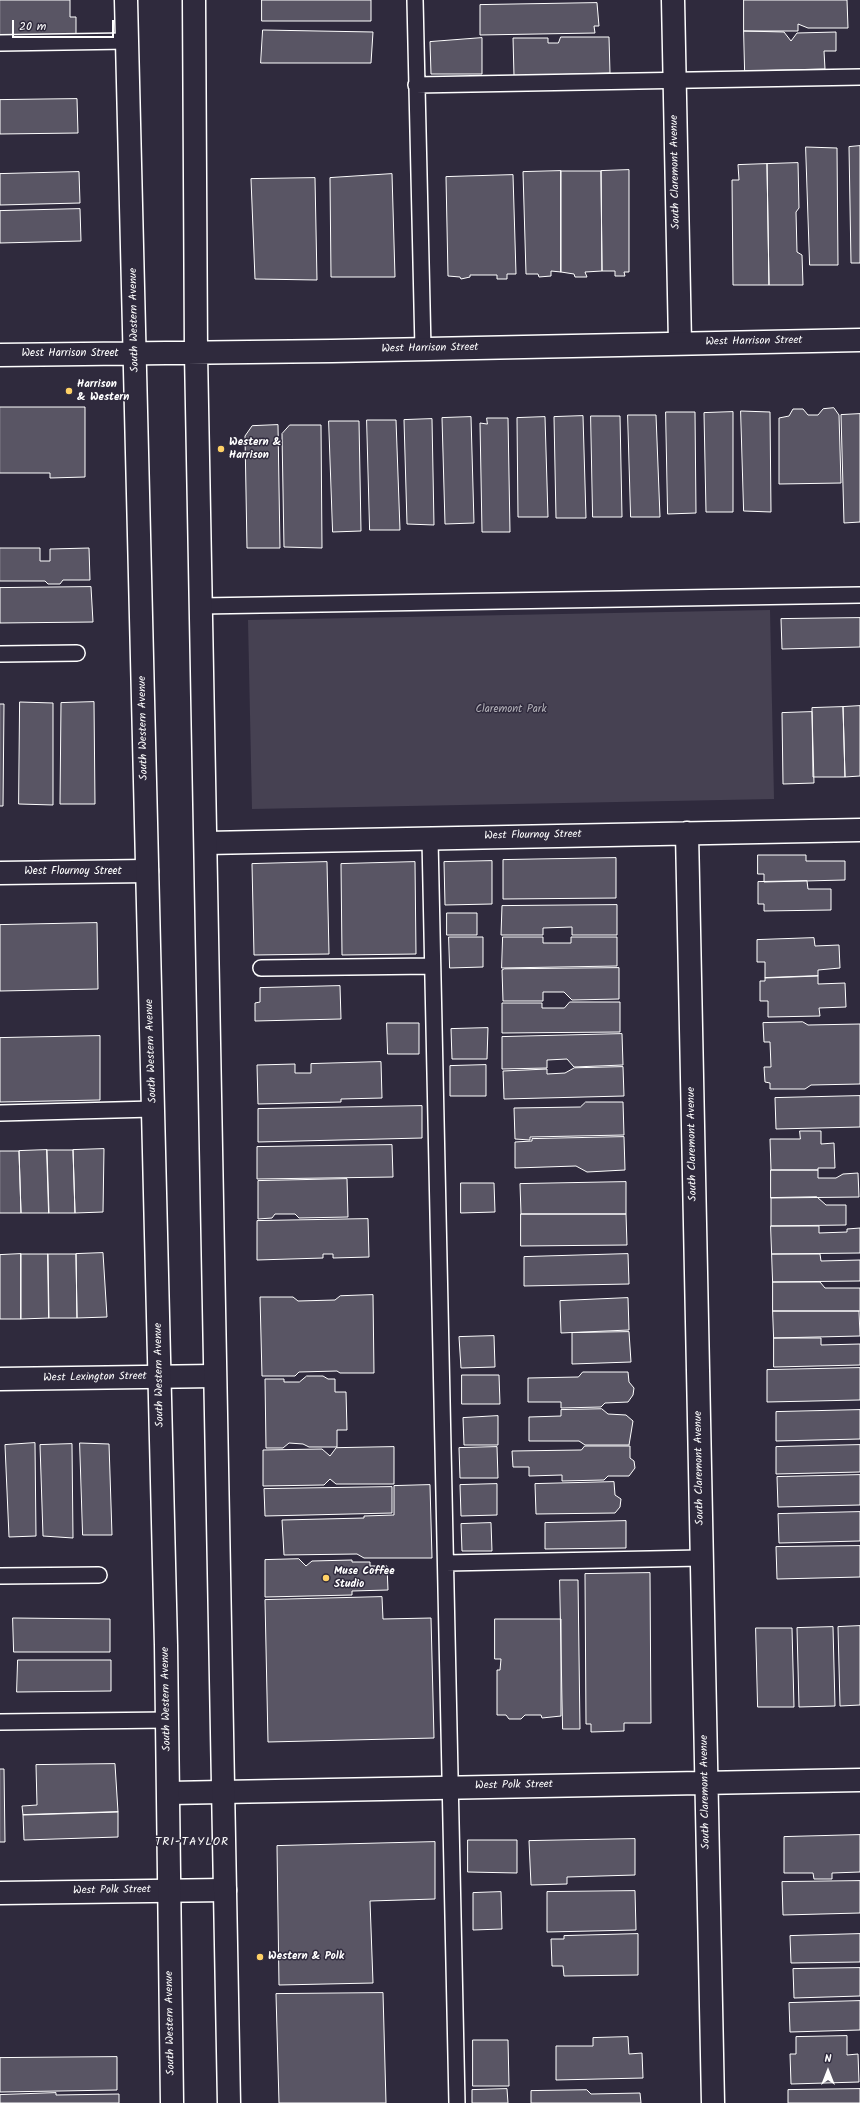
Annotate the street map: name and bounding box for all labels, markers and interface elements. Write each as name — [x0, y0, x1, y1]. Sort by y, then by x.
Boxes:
scale bar — [14, 12, 116, 38]
text: 20 m — [19, 17, 46, 36]
street label: South Claremont Avenue — [668, 115, 684, 229]
street label: South Western Avenue — [127, 268, 143, 372]
street label: West Harrison Street — [705, 335, 803, 349]
street label: West Harrison Street — [381, 342, 479, 356]
street label: West Harrison Street — [21, 347, 119, 361]
place label: Harrison & Western — [77, 378, 129, 404]
marker: Harrison & Western — [64, 386, 74, 396]
place label: Western & Harrison — [229, 436, 281, 462]
marker: Western & Harrison — [216, 444, 226, 454]
street label: South Western Avenue — [136, 676, 152, 780]
park label: Claremont Park — [475, 703, 547, 717]
street label: West Flournoy Street — [484, 829, 582, 843]
street label: West Flournoy Street — [24, 865, 122, 879]
street label: South Western Avenue — [144, 999, 160, 1103]
street label: South Claremont Avenue — [685, 1087, 701, 1201]
street label: South Western Avenue — [152, 1323, 168, 1427]
street label: West Lexington Street — [43, 1370, 147, 1386]
street label: South Claremont Avenue — [692, 1411, 708, 1525]
place label: Muse Coffee Studio — [334, 1565, 395, 1591]
marker: Muse Coffee Studio — [321, 1573, 331, 1583]
street label: South Western Avenue — [159, 1647, 175, 1751]
street label: South Claremont Avenue — [698, 1735, 714, 1849]
street label: West Polk Street — [475, 1779, 553, 1793]
district label: TRI-TAYLOR — [155, 1836, 229, 1850]
street label: West Polk Street — [73, 1884, 151, 1898]
place label: Western & Polk — [268, 1950, 344, 1964]
marker: Western & Polk — [255, 1952, 265, 1962]
street label: South Western Avenue — [163, 1971, 179, 2075]
text: N — [825, 2050, 831, 2068]
north arrow — [808, 2051, 848, 2091]

